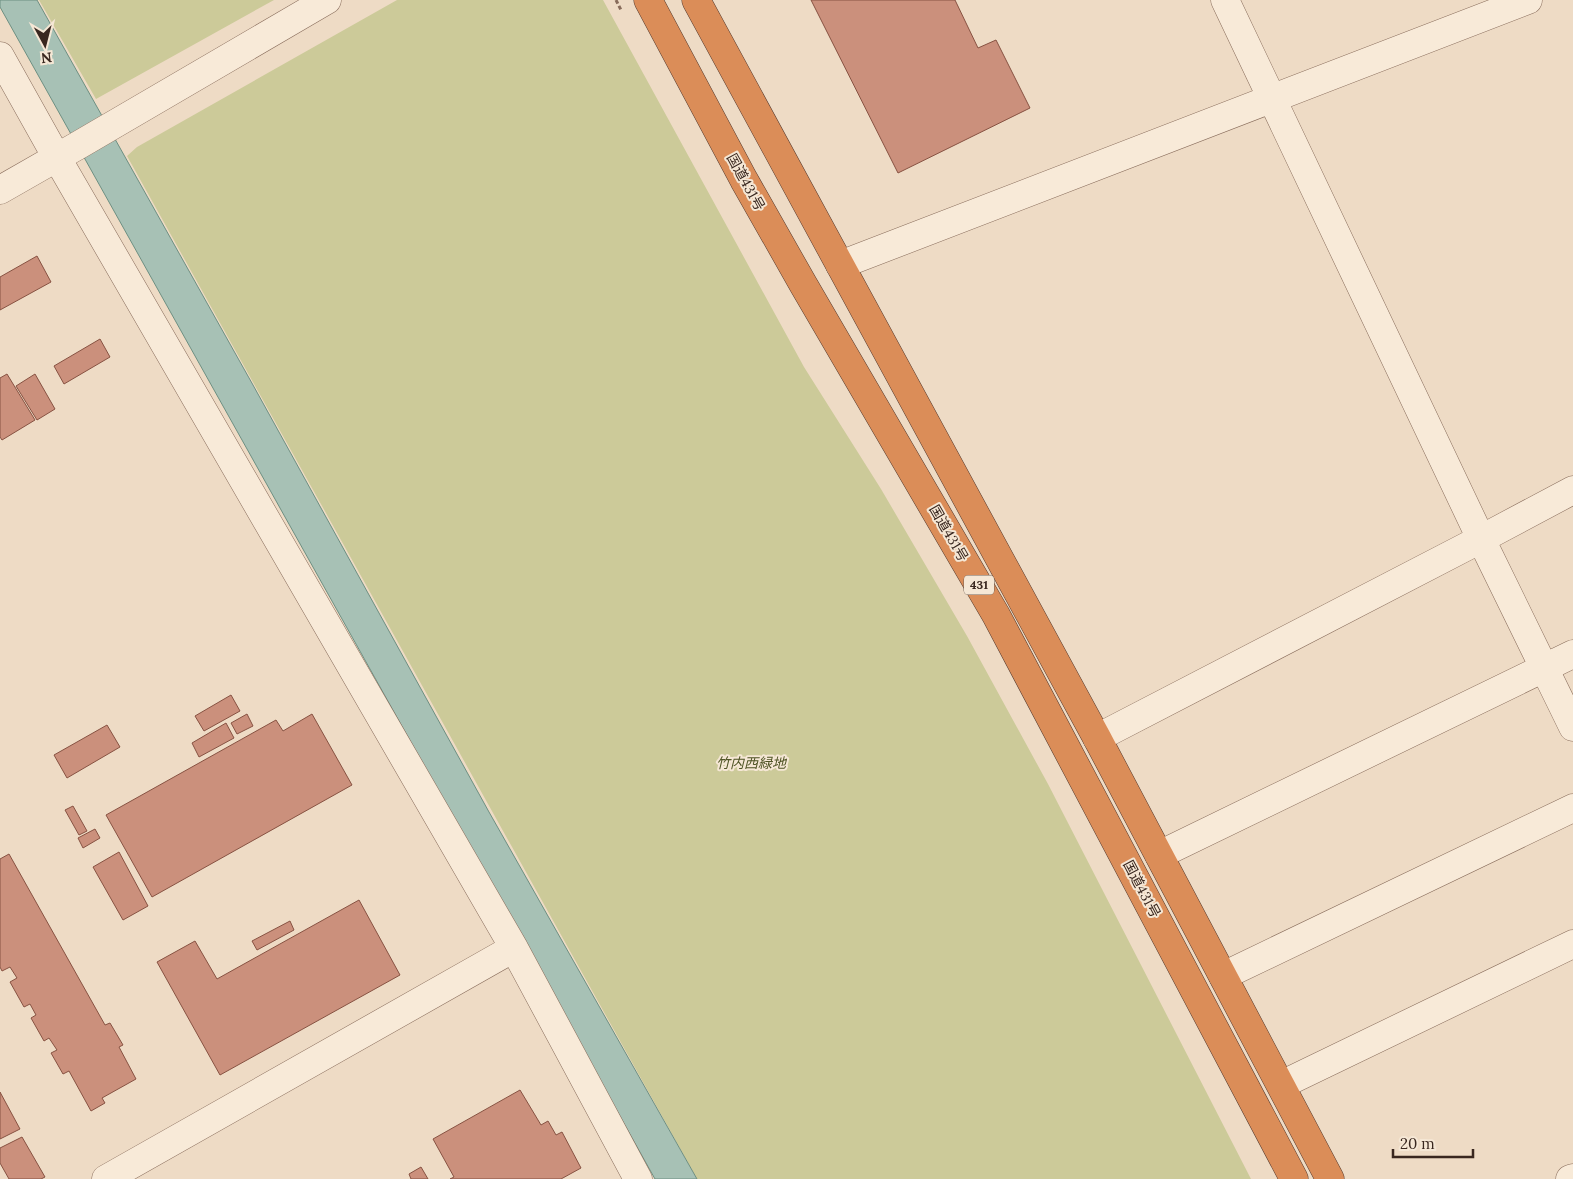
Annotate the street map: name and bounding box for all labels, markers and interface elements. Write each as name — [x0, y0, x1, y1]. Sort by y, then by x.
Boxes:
north arrow — [20, 20, 70, 70]
text: N — [40, 48, 53, 68]
street label: 国道431号 — [723, 150, 769, 214]
street label: 国道431号 — [926, 501, 972, 565]
road number: 431 — [964, 576, 994, 594]
park label: 竹内西緑地 — [716, 754, 788, 772]
street label: 国道431号 — [1119, 857, 1165, 921]
scale bar — [1393, 1126, 1473, 1158]
text: 20 m — [1400, 1134, 1435, 1153]

